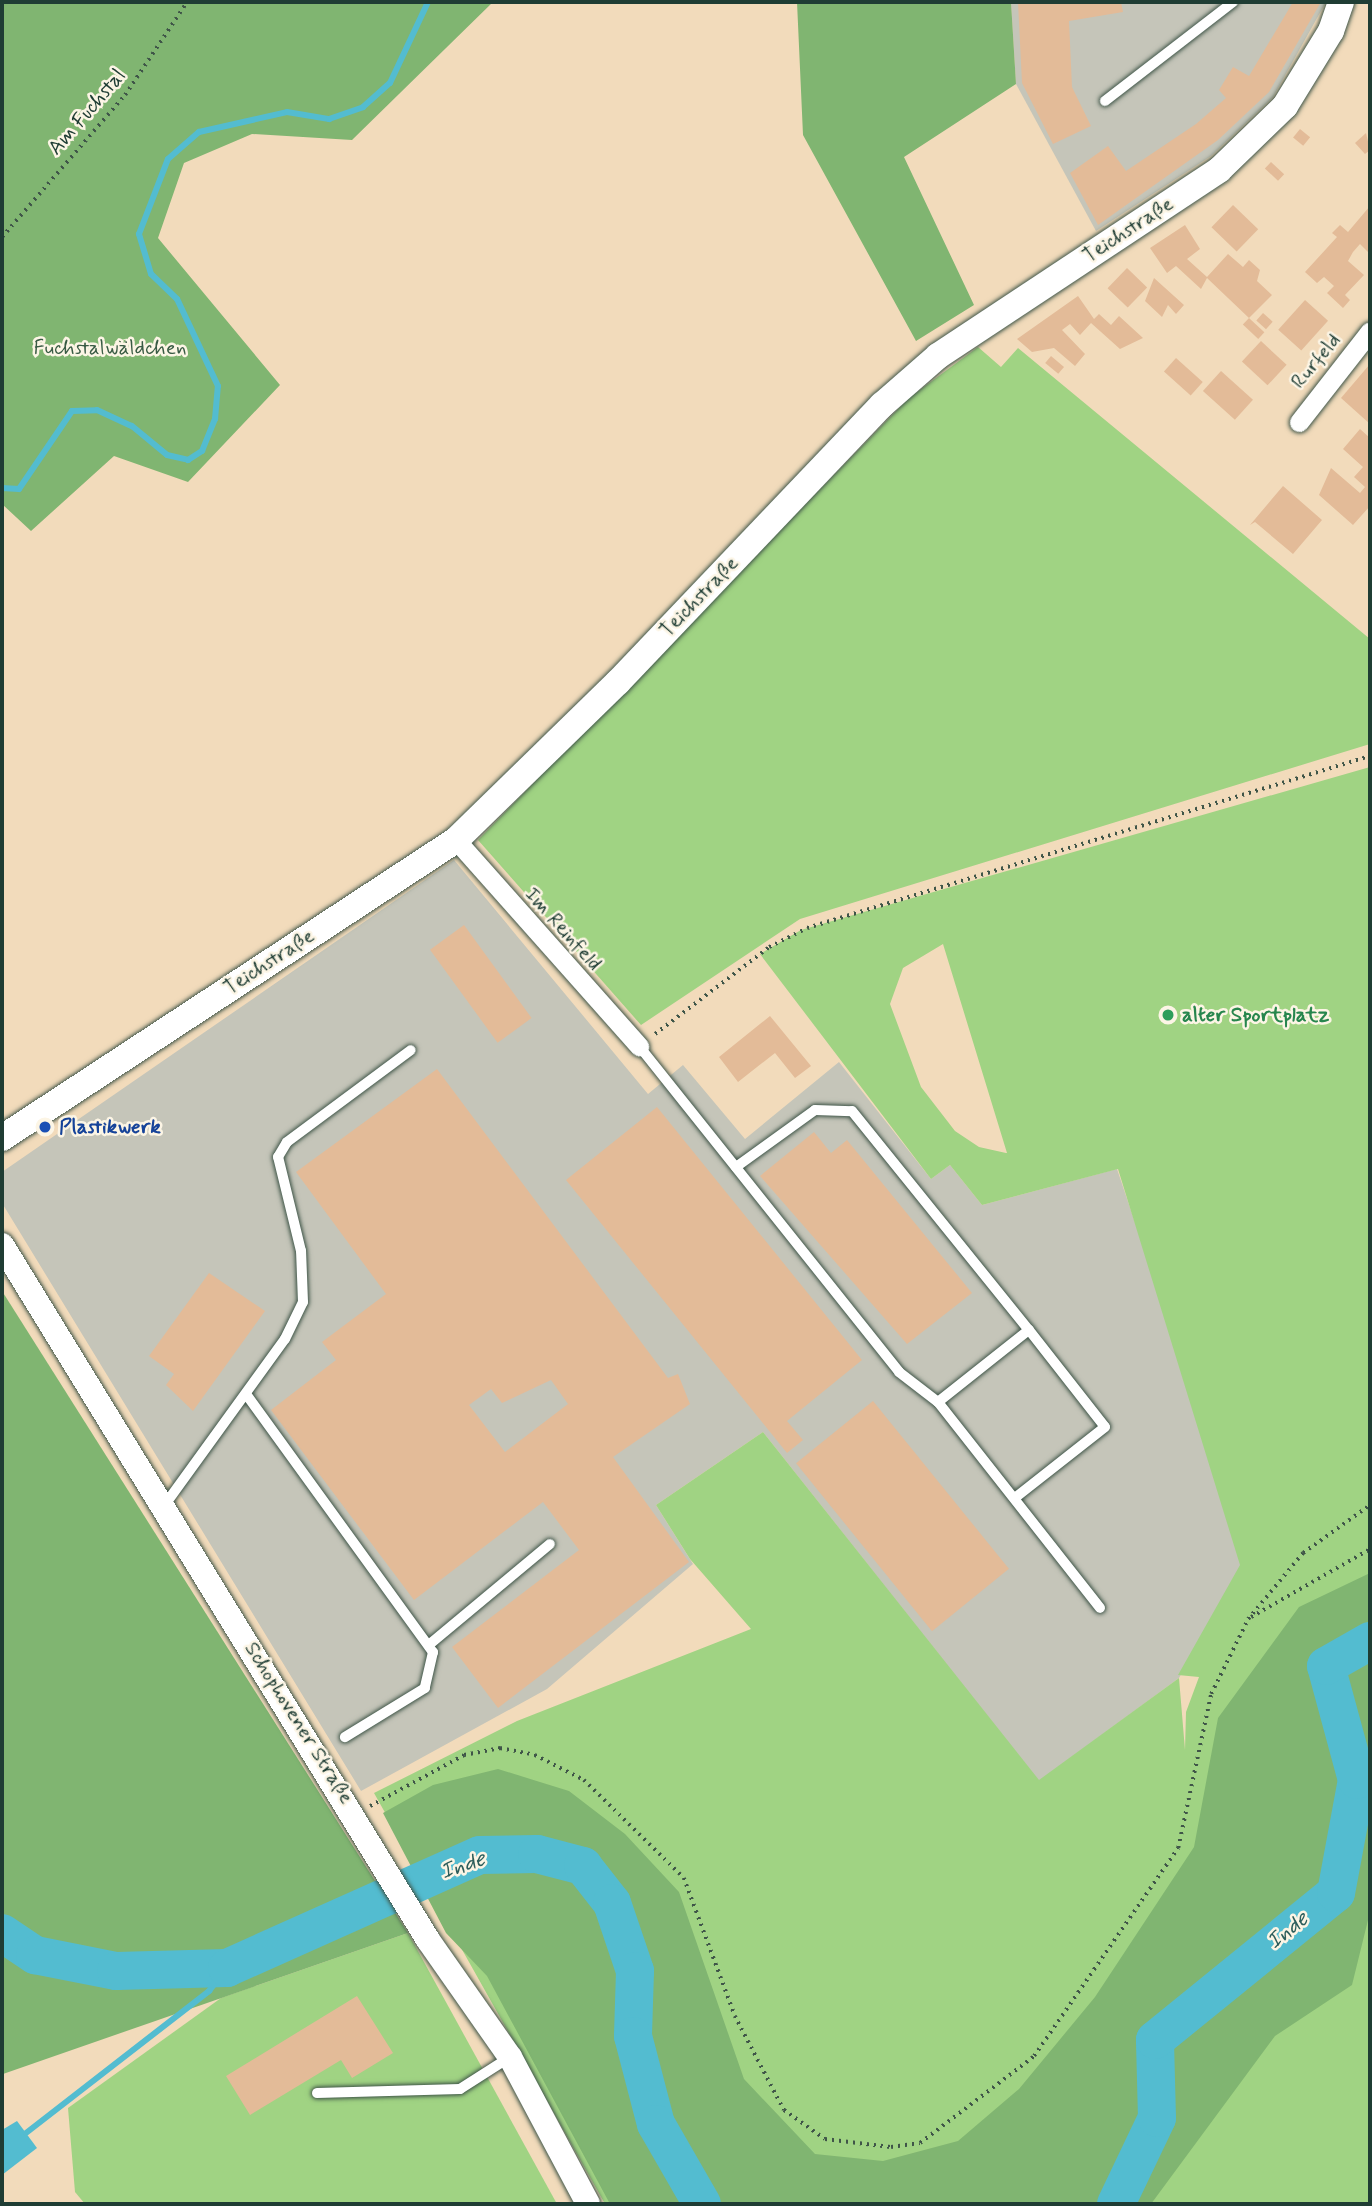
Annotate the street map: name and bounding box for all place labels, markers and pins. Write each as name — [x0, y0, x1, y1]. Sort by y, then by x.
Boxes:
place label: alter Sportplatz — [1182, 1002, 1329, 1028]
marker: alter Sportplatz — [1160, 1007, 1176, 1023]
place label: Plastikwerk — [59, 1114, 161, 1140]
marker: Plastikwerk — [37, 1119, 53, 1135]

